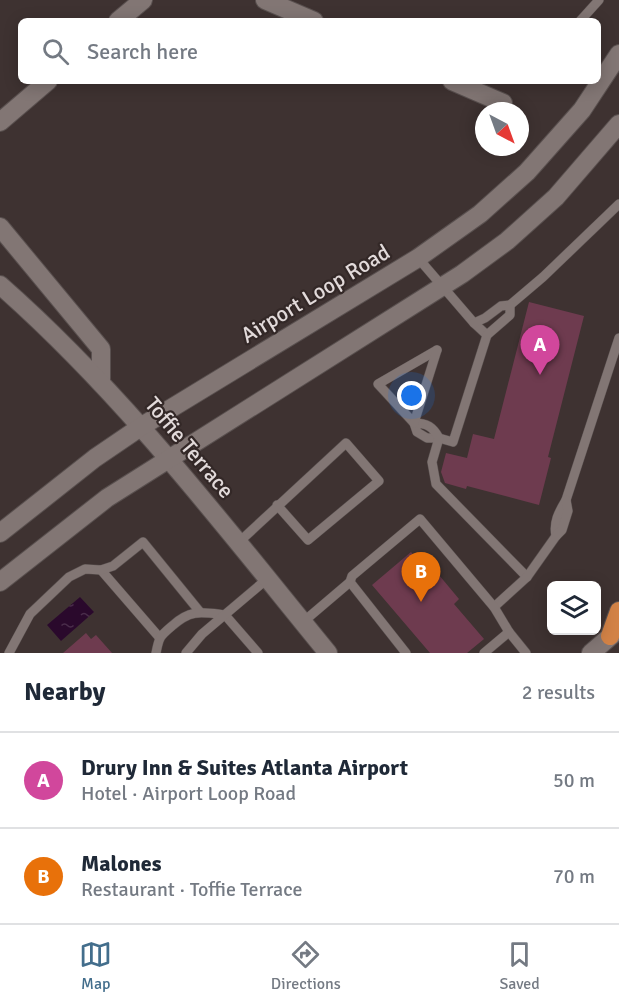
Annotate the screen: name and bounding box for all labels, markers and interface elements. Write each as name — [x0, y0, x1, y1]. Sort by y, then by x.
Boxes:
search box — [18, 18, 601, 84]
icon: search — [39, 35, 72, 68]
text: Search here — [87, 38, 198, 65]
north arrow — [475, 102, 529, 156]
street label: Airport Loop Road — [236, 238, 395, 349]
pin: A — [520, 326, 560, 375]
your location — [397, 381, 426, 410]
street label: Toffie Terrace — [139, 391, 240, 503]
pin: B — [402, 552, 440, 602]
map controls — [547, 581, 601, 635]
button: layers — [547, 581, 601, 635]
text: Nearby — [24, 676, 105, 708]
text: 2 results — [522, 680, 595, 705]
text: Drury Inn & Suites Atlanta Airport — [81, 754, 408, 781]
text: A — [37, 768, 50, 793]
text: 50 m — [553, 768, 595, 793]
text: Hotel · Airport Loop Road — [81, 781, 296, 806]
text: Malones — [81, 850, 161, 877]
text: B — [37, 864, 50, 889]
text: 70 m — [553, 864, 595, 889]
text: Restaurant · Toffie Terrace — [81, 877, 302, 902]
tab: Map — [79, 938, 112, 994]
tab: Directions — [271, 938, 341, 994]
tab: Saved — [499, 938, 540, 994]

